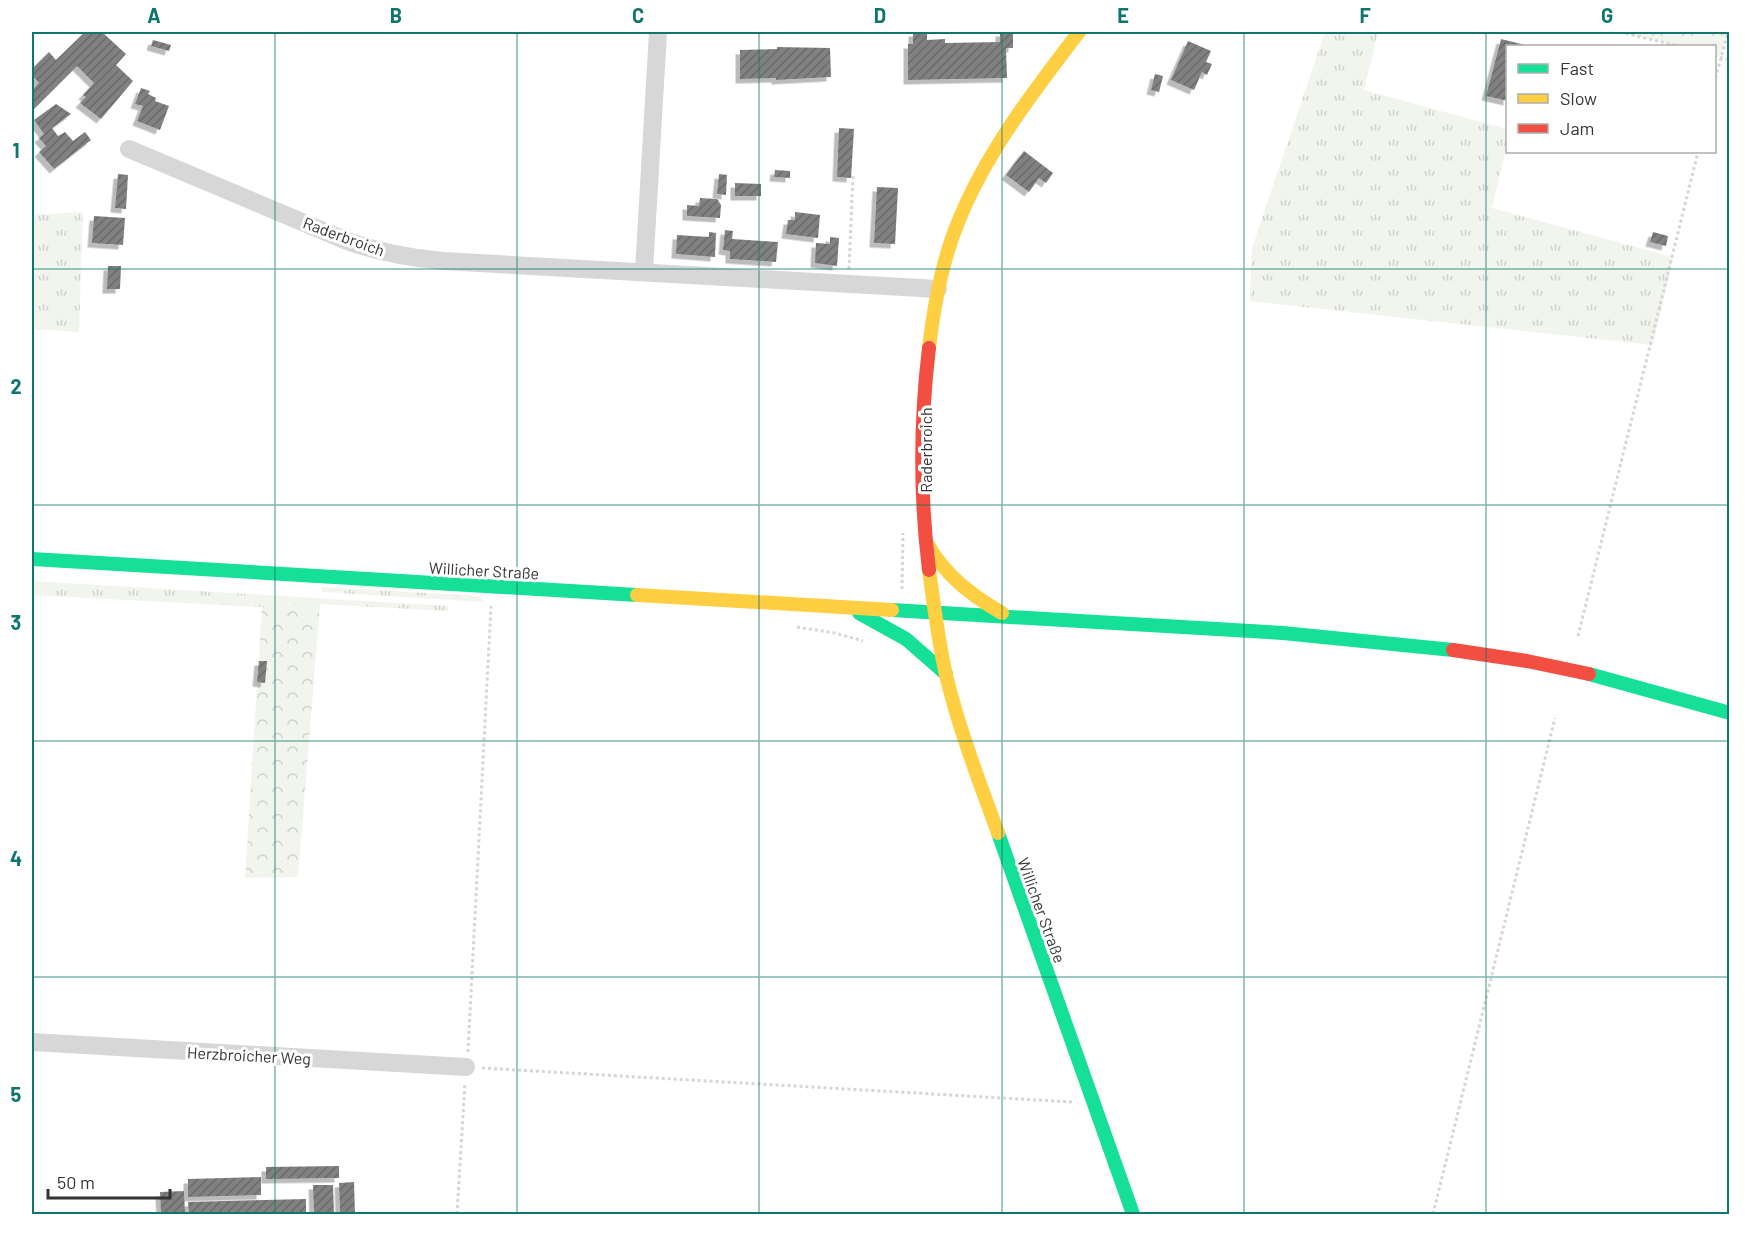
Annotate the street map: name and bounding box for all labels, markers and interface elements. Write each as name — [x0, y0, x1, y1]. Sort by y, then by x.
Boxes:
text: A — [147, 3, 161, 27]
text: B — [390, 3, 402, 27]
text: C — [632, 3, 644, 27]
text: D — [874, 3, 886, 27]
text: E — [1117, 3, 1129, 27]
text: F — [1359, 3, 1371, 27]
text: G — [1601, 3, 1613, 27]
legend — [1506, 45, 1716, 153]
text: Fast — [1560, 57, 1594, 79]
text: Slow — [1560, 87, 1597, 109]
text: Jam — [1560, 117, 1594, 139]
text: 1 — [12, 138, 20, 162]
street label: Raderbroich — [301, 212, 387, 260]
text: 2 — [10, 374, 22, 398]
street label: Raderbroich — [916, 407, 935, 493]
street label: Willicher Straße — [428, 558, 540, 582]
text: 3 — [11, 610, 21, 634]
text: 4 — [10, 846, 22, 870]
street label: Willicher Straße — [1014, 855, 1070, 965]
street label: Herzbroicher Weg — [187, 1042, 311, 1068]
text: 5 — [11, 1082, 22, 1106]
scale bar — [48, 1162, 170, 1200]
text: 50 m — [57, 1171, 95, 1193]

